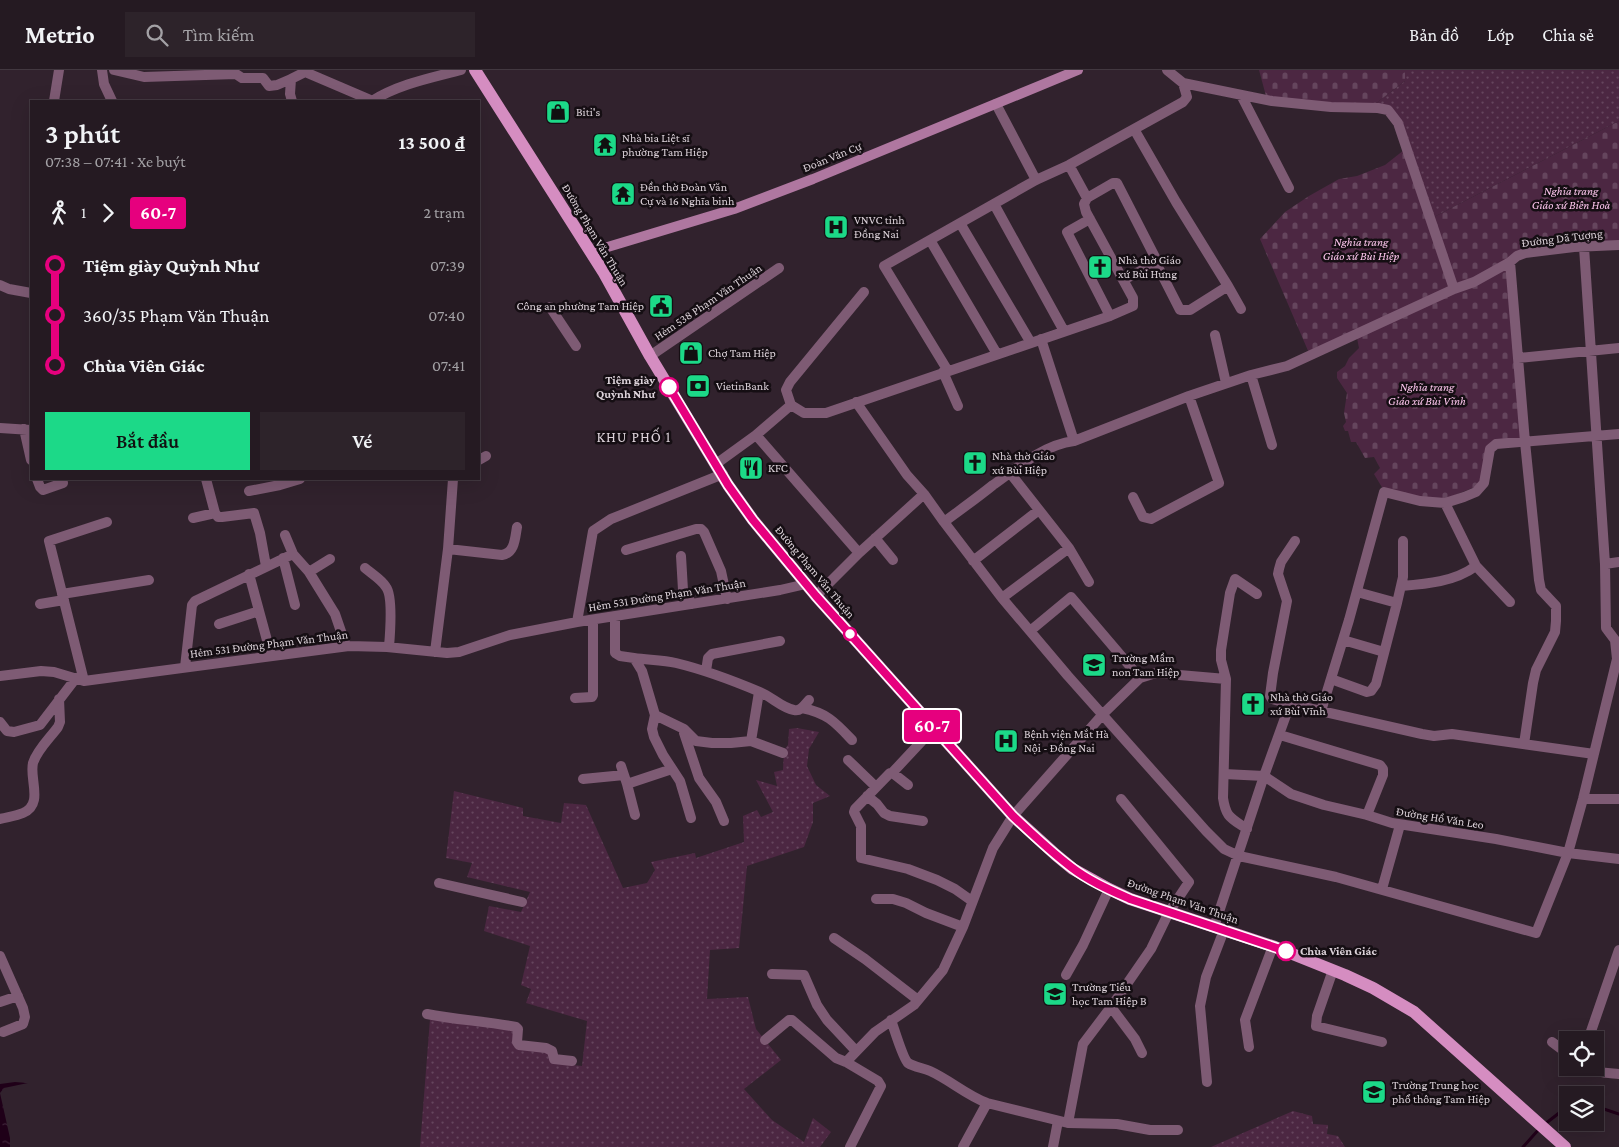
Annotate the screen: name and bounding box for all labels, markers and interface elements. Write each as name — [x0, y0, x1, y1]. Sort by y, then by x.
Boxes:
search box — [125, 12, 475, 57]
text: Metrio — [25, 21, 95, 48]
icon: search — [143, 21, 171, 49]
text: Tìm kiếm — [183, 24, 255, 45]
text: Bản đồ — [1409, 25, 1459, 45]
text: Lớp — [1487, 25, 1514, 45]
text: Chia sẻ — [1542, 25, 1594, 45]
shop icon: Biti's — [545, 99, 571, 125]
place label: Biti's — [576, 105, 601, 119]
text: 3 phút — [45, 118, 120, 149]
place label: Nhà bia Liệt sĩ phường Tam Hiệp — [622, 131, 708, 159]
text: 13 500 ₫ — [399, 132, 465, 153]
temple icon: Nhà bia Liệt sĩ phường Tam Hiệp — [592, 132, 618, 158]
street label: Đoàn Văn Cự — [801, 139, 864, 175]
text: 07:38 – 07:41 · Xe buýt — [45, 153, 186, 170]
place label: Đền thờ Đoàn Văn Cự và 16 Nghĩa binh — [640, 180, 735, 208]
street label: Đường Phạm Văn Thuận — [559, 181, 631, 289]
temple icon: Đền thờ Đoàn Văn Cự và 16 Nghĩa binh — [610, 181, 636, 207]
park label: Nghĩa trang Giáo xứ Biên Hoà — [1532, 184, 1611, 212]
icon: walk — [45, 199, 73, 227]
icon: forward — [94, 199, 122, 227]
text: 60-7 — [140, 203, 176, 223]
text: 1 — [81, 204, 86, 221]
text: 2 trạm — [423, 204, 465, 221]
place label: VNVC tỉnh Đồng Nai — [854, 213, 905, 241]
hospital icon: VNVC tỉnh Đồng Nai — [823, 214, 849, 240]
street label: Đường Dã Tượng — [1521, 226, 1604, 250]
park label: Nghĩa trang Giáo xứ Bùi Hiệp — [1323, 235, 1400, 263]
place label: Nhà thờ Giáo xứ Bùi Hưng — [1118, 253, 1181, 281]
church icon: Nhà thờ Giáo xứ Bùi Hưng — [1087, 254, 1113, 280]
text: Tiệm giày Quỳnh Như — [83, 255, 259, 276]
text: 07:39 — [430, 257, 465, 274]
street label: Hẻm 538 Phạm Văn Thuận — [652, 260, 765, 343]
public building icon: Công an phường Tam Hiệp — [648, 293, 674, 319]
place label: Công an phường Tam Hiệp — [517, 299, 644, 313]
text: 360/35 Phạm Văn Thuận — [83, 305, 269, 326]
text: 07:40 — [428, 307, 465, 324]
shop icon: Chợ Tam Hiệp — [678, 340, 704, 366]
place label: Chợ Tam Hiệp — [708, 346, 776, 360]
text: Chùa Viên Giác — [83, 355, 205, 376]
text: 07:41 — [432, 357, 465, 374]
place label: Tiệm giày Quỳnh Như — [596, 373, 656, 401]
bank icon: VietinBank — [685, 373, 711, 399]
marker: Tiệm giày Quỳnh Như — [659, 377, 679, 397]
place label: VietinBank — [716, 379, 769, 393]
park label: Nghĩa trang Giáo xứ Bùi Vĩnh — [1388, 380, 1466, 408]
button: Bắt đầu — [45, 412, 250, 470]
button: Vé — [260, 412, 465, 470]
district label: KHU PHỐ 1 — [596, 427, 672, 445]
place label: Nhà thờ Giáo xứ Bùi Hiệp — [992, 449, 1055, 477]
church icon: Nhà thờ Giáo xứ Bùi Hiệp — [962, 450, 988, 476]
restaurant icon: KFC — [738, 455, 764, 481]
place label: KFC — [768, 461, 788, 475]
street label: Đường Phạm Văn Thuận — [772, 523, 858, 622]
street label: Hẻm 531 Đường Phạm Văn Thuận — [587, 576, 747, 614]
street label: Hẻm 531 Đường Phạm Văn Thuận — [189, 627, 349, 661]
unlabelled marker — [843, 627, 857, 641]
place label: Trường Mầm non Tam Hiệp — [1112, 651, 1179, 679]
school or university icon: Trường Mầm non Tam Hiệp — [1081, 652, 1107, 678]
place label: Nhà thờ Giáo xứ Bùi Vĩnh — [1270, 690, 1333, 718]
church icon: Nhà thờ Giáo xứ Bùi Vĩnh — [1240, 691, 1266, 717]
line badge: 60-7 — [897, 710, 967, 742]
text: 60-7 — [914, 716, 950, 736]
place label: Bệnh viện Mắt Hà Nội - Đồng Nai — [1024, 727, 1109, 755]
hospital icon: Bệnh viện Mắt Hà Nội - Đồng Nai — [993, 728, 1019, 754]
street label: Đường Hồ Văn Leo — [1395, 804, 1485, 832]
street label: Đường Phạm Văn Thuận — [1126, 875, 1241, 927]
marker: Chùa Viên Giác — [1276, 941, 1296, 961]
place label: Chùa Viên Giác — [1300, 944, 1377, 958]
place label: Trường Tiểu học Tam Hiệp B — [1072, 980, 1147, 1008]
school or university icon: Trường Tiểu học Tam Hiệp B — [1042, 981, 1068, 1007]
map controls — [1559, 1031, 1604, 1131]
button: locate — [1559, 1031, 1604, 1076]
place label: Trường Trung học phổ thông Tam Hiệp — [1392, 1078, 1490, 1106]
school or university icon: Trường Trung học phổ thông Tam Hiệp — [1361, 1079, 1387, 1105]
button: layers — [1559, 1086, 1604, 1131]

